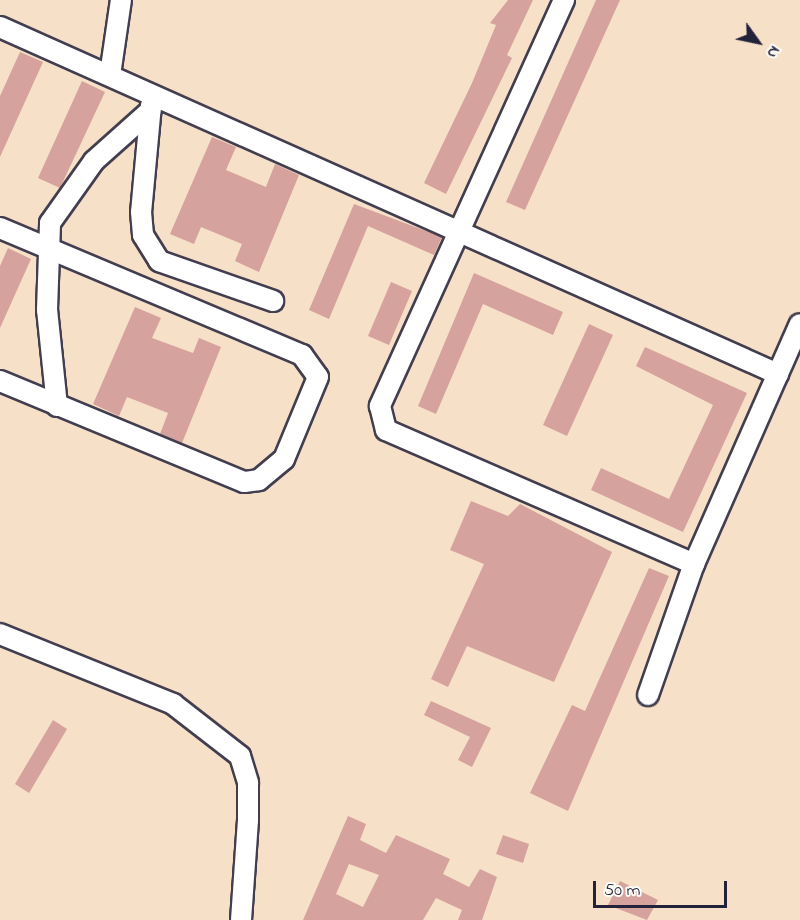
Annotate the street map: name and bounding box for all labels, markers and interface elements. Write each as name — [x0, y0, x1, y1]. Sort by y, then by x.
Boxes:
north arrow — [728, 12, 788, 72]
text: N — [760, 41, 786, 63]
scale bar — [596, 869, 730, 907]
text: 50 m — [604, 878, 641, 904]

